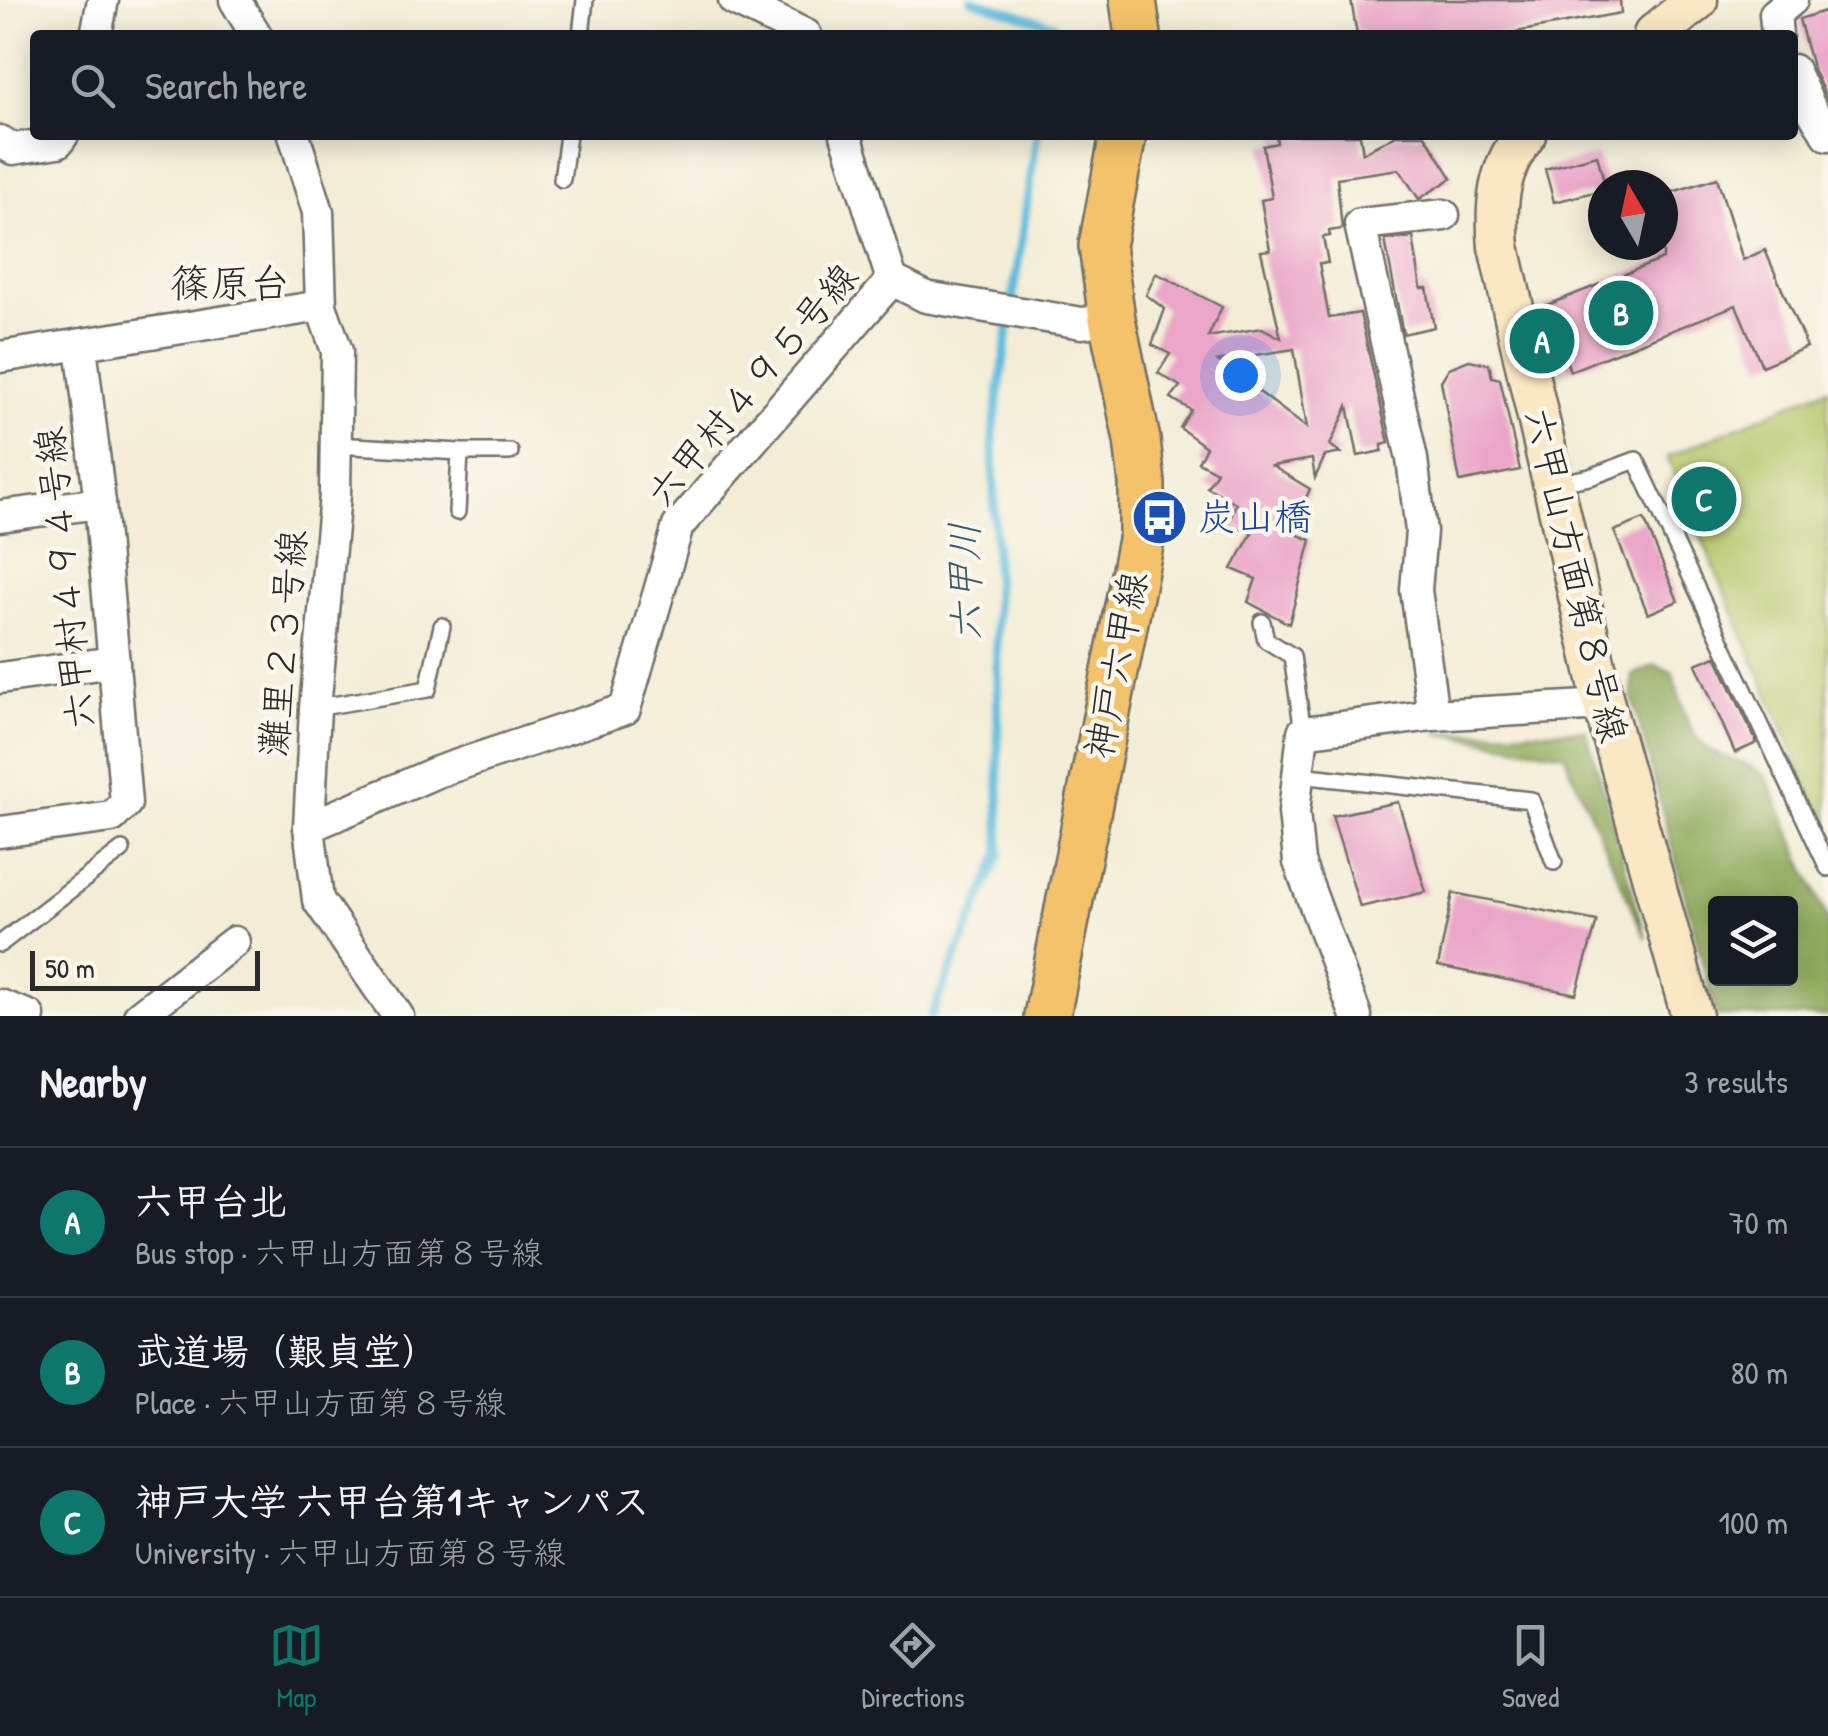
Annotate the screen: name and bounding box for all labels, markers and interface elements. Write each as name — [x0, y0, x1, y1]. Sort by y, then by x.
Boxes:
search box — [30, 30, 1798, 140]
icon: search — [65, 58, 120, 113]
text: Search here — [145, 59, 307, 111]
north arrow — [1588, 170, 1678, 260]
street label: 六甲村４９５号線 — [634, 251, 869, 518]
district label: 篠原台 — [170, 255, 290, 309]
pin: B — [1588, 276, 1654, 350]
pin: A — [1510, 304, 1574, 378]
your location — [1215, 350, 1266, 401]
street label: 六甲山方面第８号線 — [1513, 402, 1641, 747]
street label: 六甲村４９４号線 — [22, 424, 106, 732]
pin: C — [1672, 462, 1736, 536]
bus stop icon: 炭山橋 — [1129, 487, 1189, 547]
place label: 炭山橋 — [1198, 490, 1312, 542]
water label: 六甲川 — [936, 522, 992, 642]
street label: 灘里２３号線 — [246, 527, 318, 759]
street label: 神戸六甲線 — [1071, 567, 1159, 763]
map controls — [1708, 896, 1798, 986]
button: layers — [1708, 896, 1798, 986]
scale bar — [30, 946, 260, 990]
text: 50 m — [45, 949, 95, 987]
text: Nearby — [40, 1053, 147, 1110]
text: 3 results — [1684, 1060, 1788, 1103]
text: 六甲台北 — [135, 1175, 287, 1227]
text: A — [65, 1201, 80, 1244]
text: 70 m — [1729, 1201, 1788, 1244]
text: Bus stop · 六甲山方面第８号線 — [135, 1231, 543, 1274]
text: 武道場（艱貞堂） — [135, 1325, 439, 1377]
text: B — [64, 1351, 81, 1394]
text: 80 m — [1731, 1351, 1788, 1394]
text: Place · 六甲山方面第８号線 — [135, 1381, 506, 1424]
text: 神戸大学 六甲台第1キャンパス — [135, 1475, 650, 1527]
text: C — [64, 1501, 81, 1544]
text: 100 m — [1719, 1501, 1788, 1544]
text: University · 六甲山方面第８号線 — [135, 1531, 565, 1574]
tab: Map — [269, 1618, 324, 1716]
tab: Directions — [861, 1618, 964, 1716]
tab: Saved — [1502, 1618, 1559, 1716]

